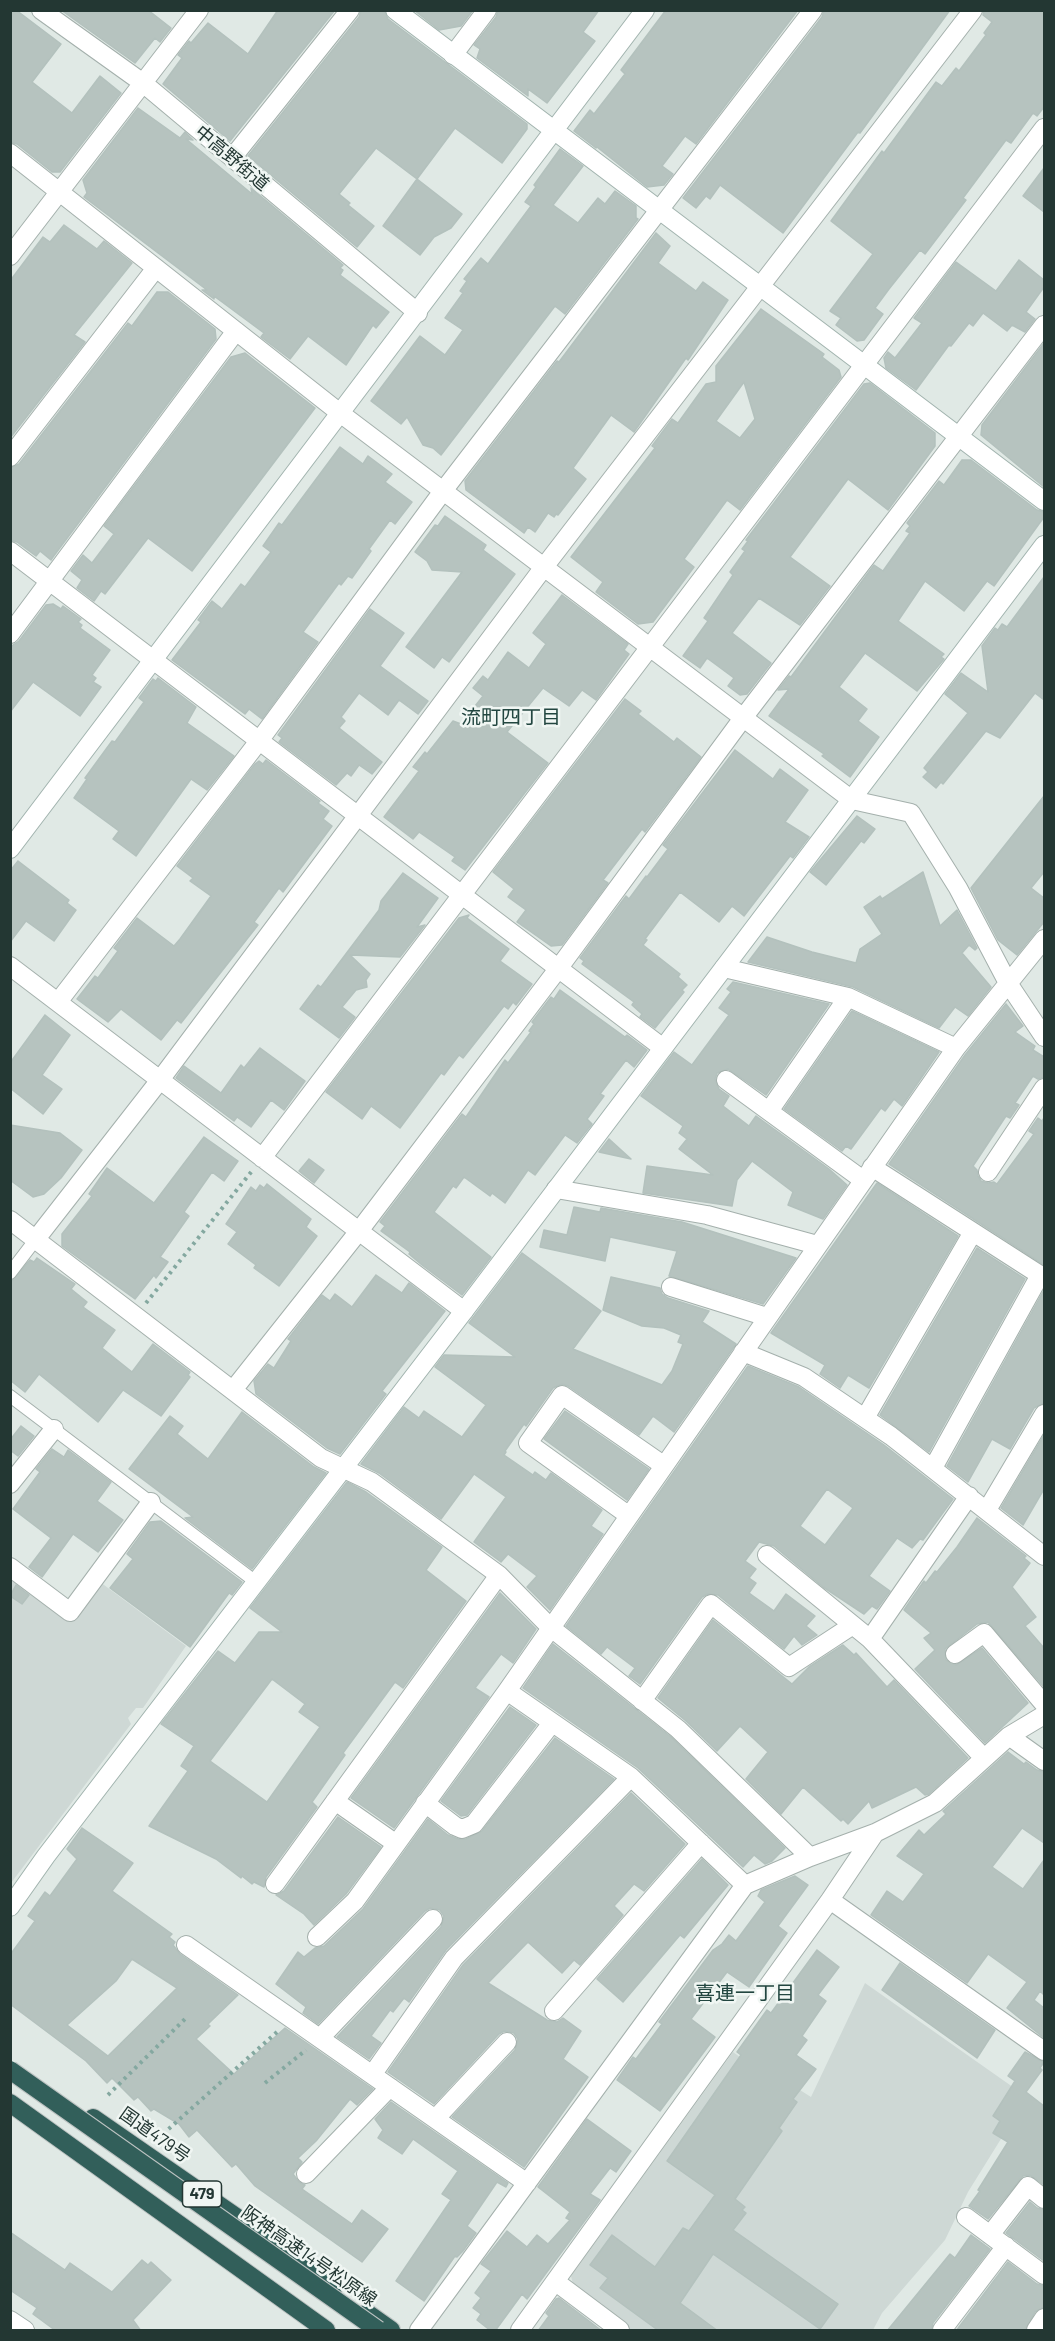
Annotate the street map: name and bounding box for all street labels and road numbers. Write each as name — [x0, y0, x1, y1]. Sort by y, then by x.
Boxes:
street label: 中高野街道 — [191, 121, 273, 195]
street label: 国道479号 — [116, 2103, 194, 2167]
road number: 479 — [182, 2181, 222, 2207]
street label: 阪神高速14号松原線 — [237, 2201, 381, 2311]

